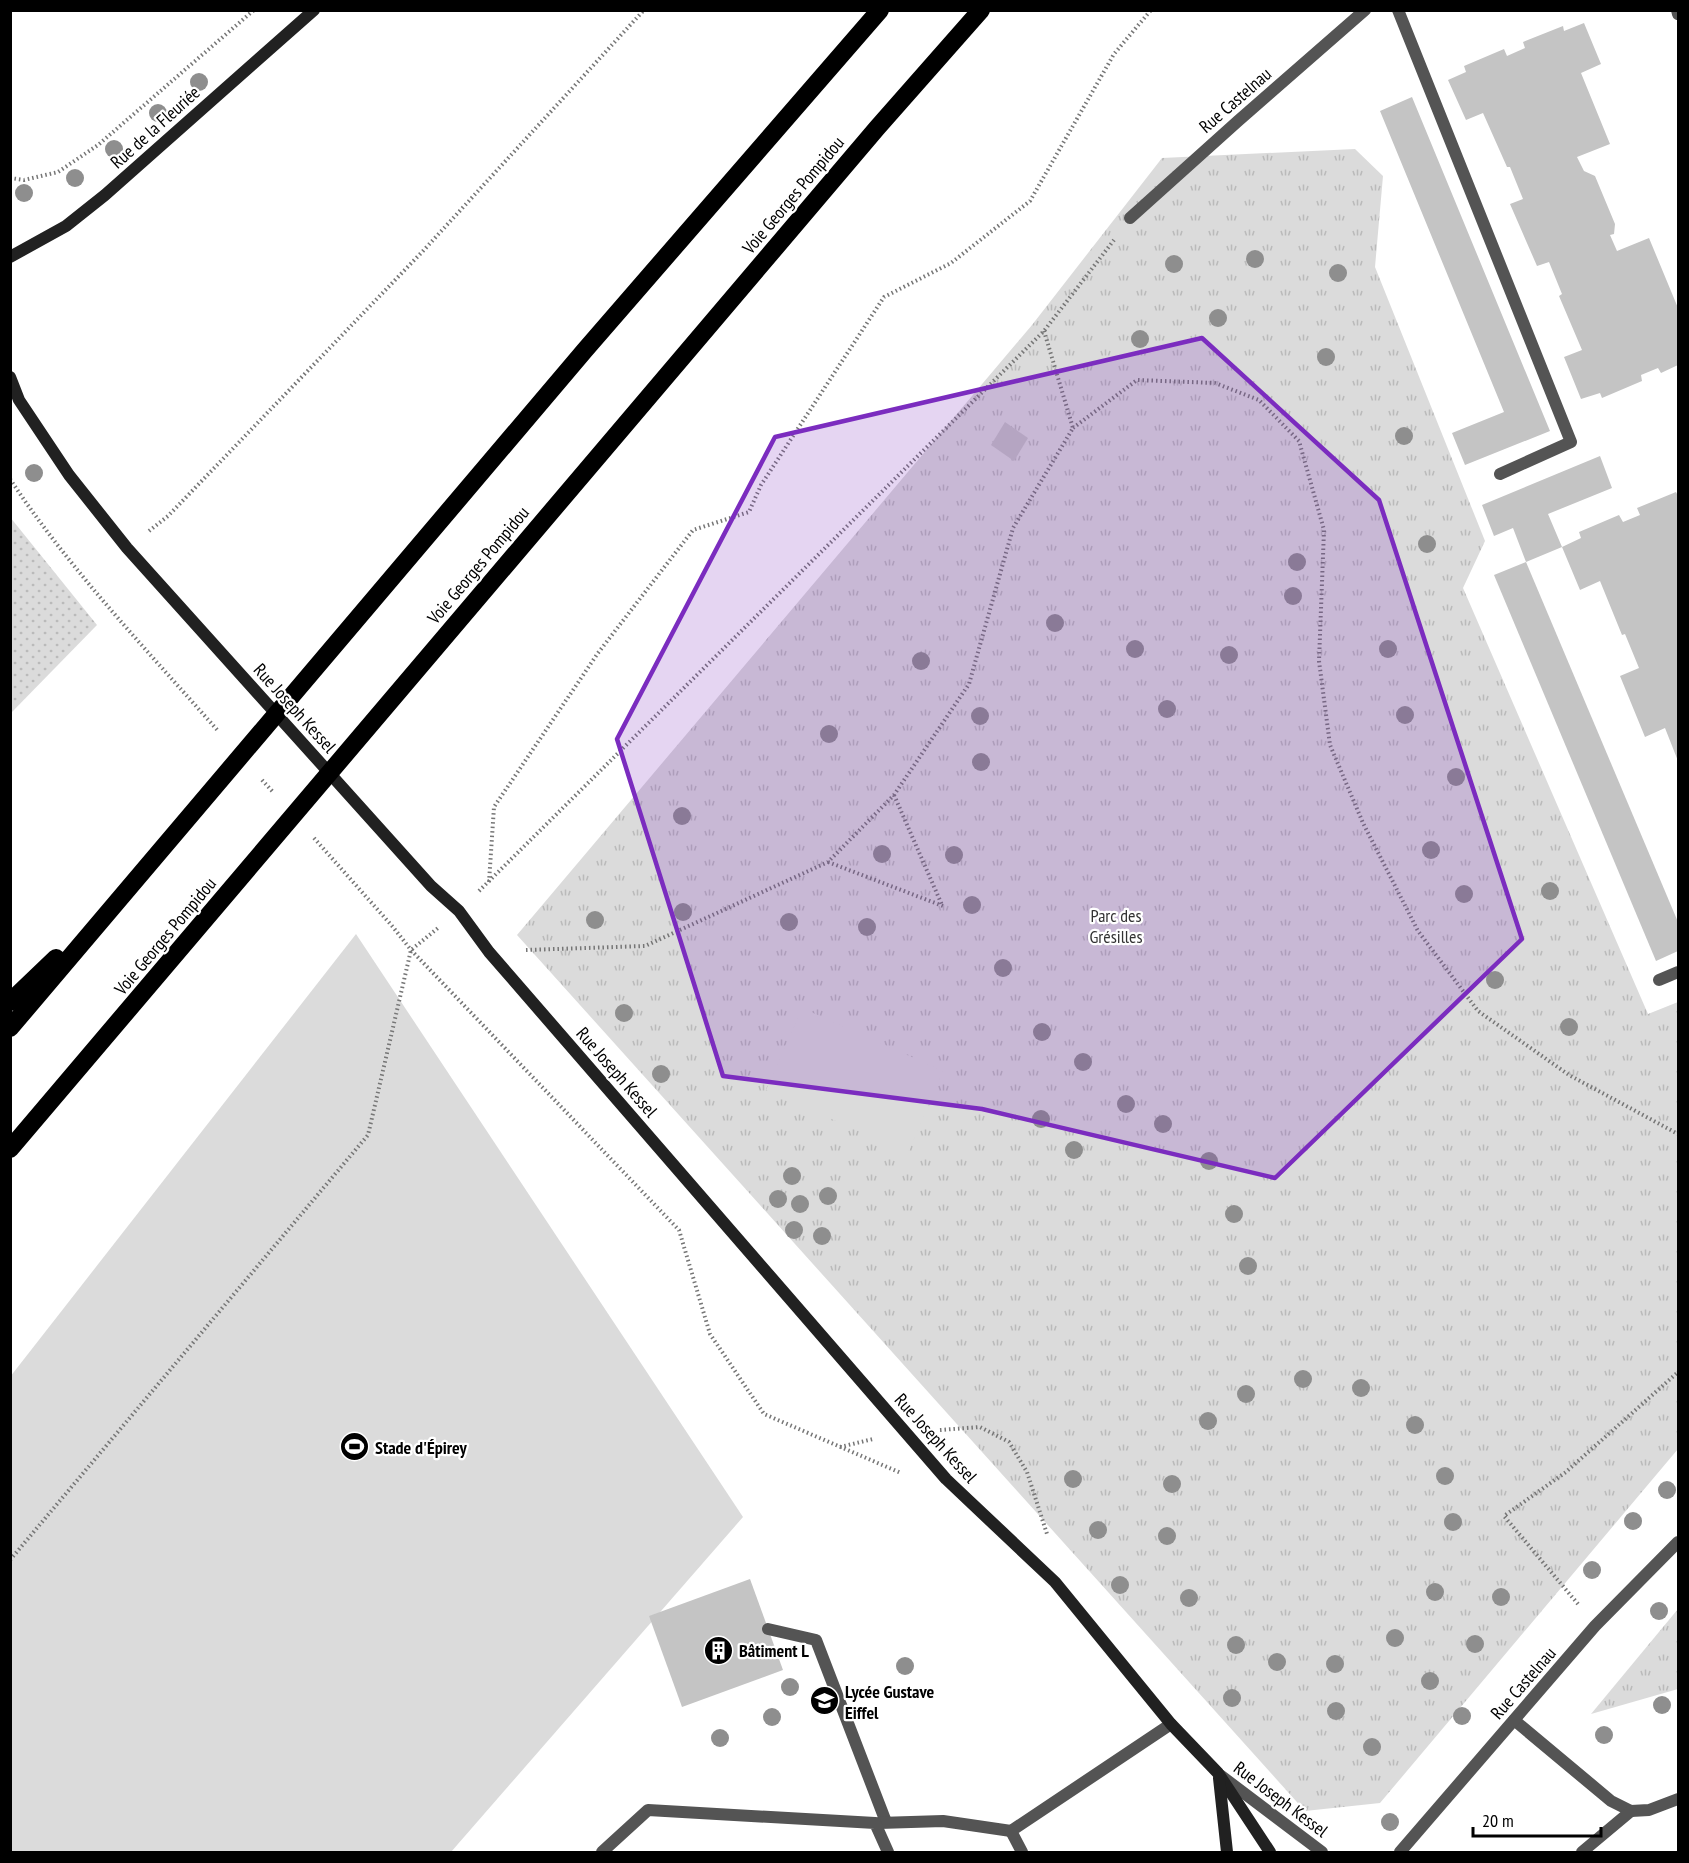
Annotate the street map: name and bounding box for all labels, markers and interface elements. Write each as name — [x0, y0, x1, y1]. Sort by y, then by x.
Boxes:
street label: Rue Castelnau — [1194, 62, 1276, 138]
street label: Rue de la Fleuriée — [106, 81, 204, 173]
street label: Voie Georges Pompidou — [736, 131, 849, 259]
street label: Voie Georges Pompidou — [421, 501, 534, 629]
street label: Rue Joseph Kessel — [249, 659, 342, 758]
street label: Voie Georges Pompidou — [108, 872, 221, 1000]
park label: Parc des Grésilles — [1089, 904, 1143, 948]
street label: Rue Joseph Kessel — [571, 1022, 663, 1123]
street label: Rue Joseph Kessel — [890, 1389, 983, 1488]
sports icon: Stade d'Épirey — [338, 1431, 370, 1463]
place label: Stade d'Épirey — [375, 1436, 468, 1459]
building icon: Bâtiment L — [702, 1634, 734, 1666]
place label: Bâtiment L — [739, 1639, 809, 1662]
street label: Rue Castelnau — [1485, 1642, 1561, 1724]
place label: Lycée Gustave Eiffel — [845, 1680, 935, 1724]
school or university icon: Lycée Gustave Eiffel — [808, 1685, 840, 1717]
street label: Rue Joseph Kessel — [1229, 1756, 1333, 1842]
scale bar — [1473, 1800, 1600, 1838]
text: 20 m — [1482, 1809, 1514, 1832]

